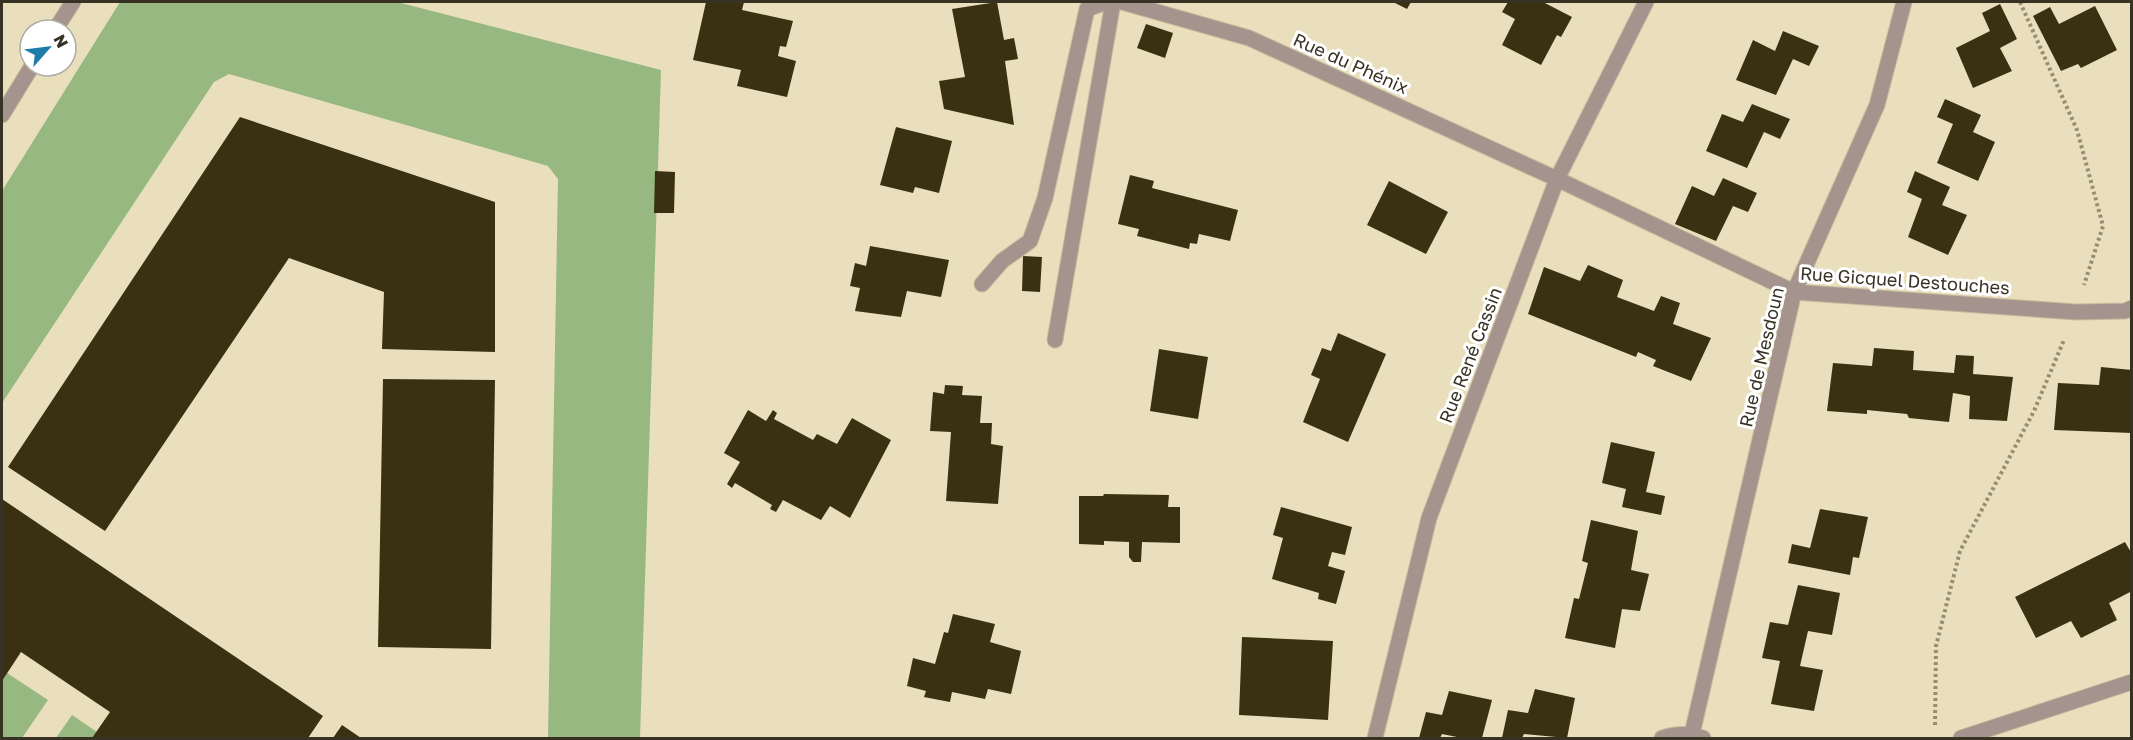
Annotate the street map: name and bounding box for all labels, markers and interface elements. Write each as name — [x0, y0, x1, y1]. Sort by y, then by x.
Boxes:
north arrow — [18, 18, 78, 78]
street label: Rue du Phénix — [1290, 28, 1412, 98]
text: N — [50, 31, 73, 51]
street label: Rue Gicquel Destouches — [1799, 262, 2011, 298]
street label: Rue René Cassin — [1434, 284, 1506, 426]
street label: Rue de Mesdoun — [1734, 285, 1788, 429]

